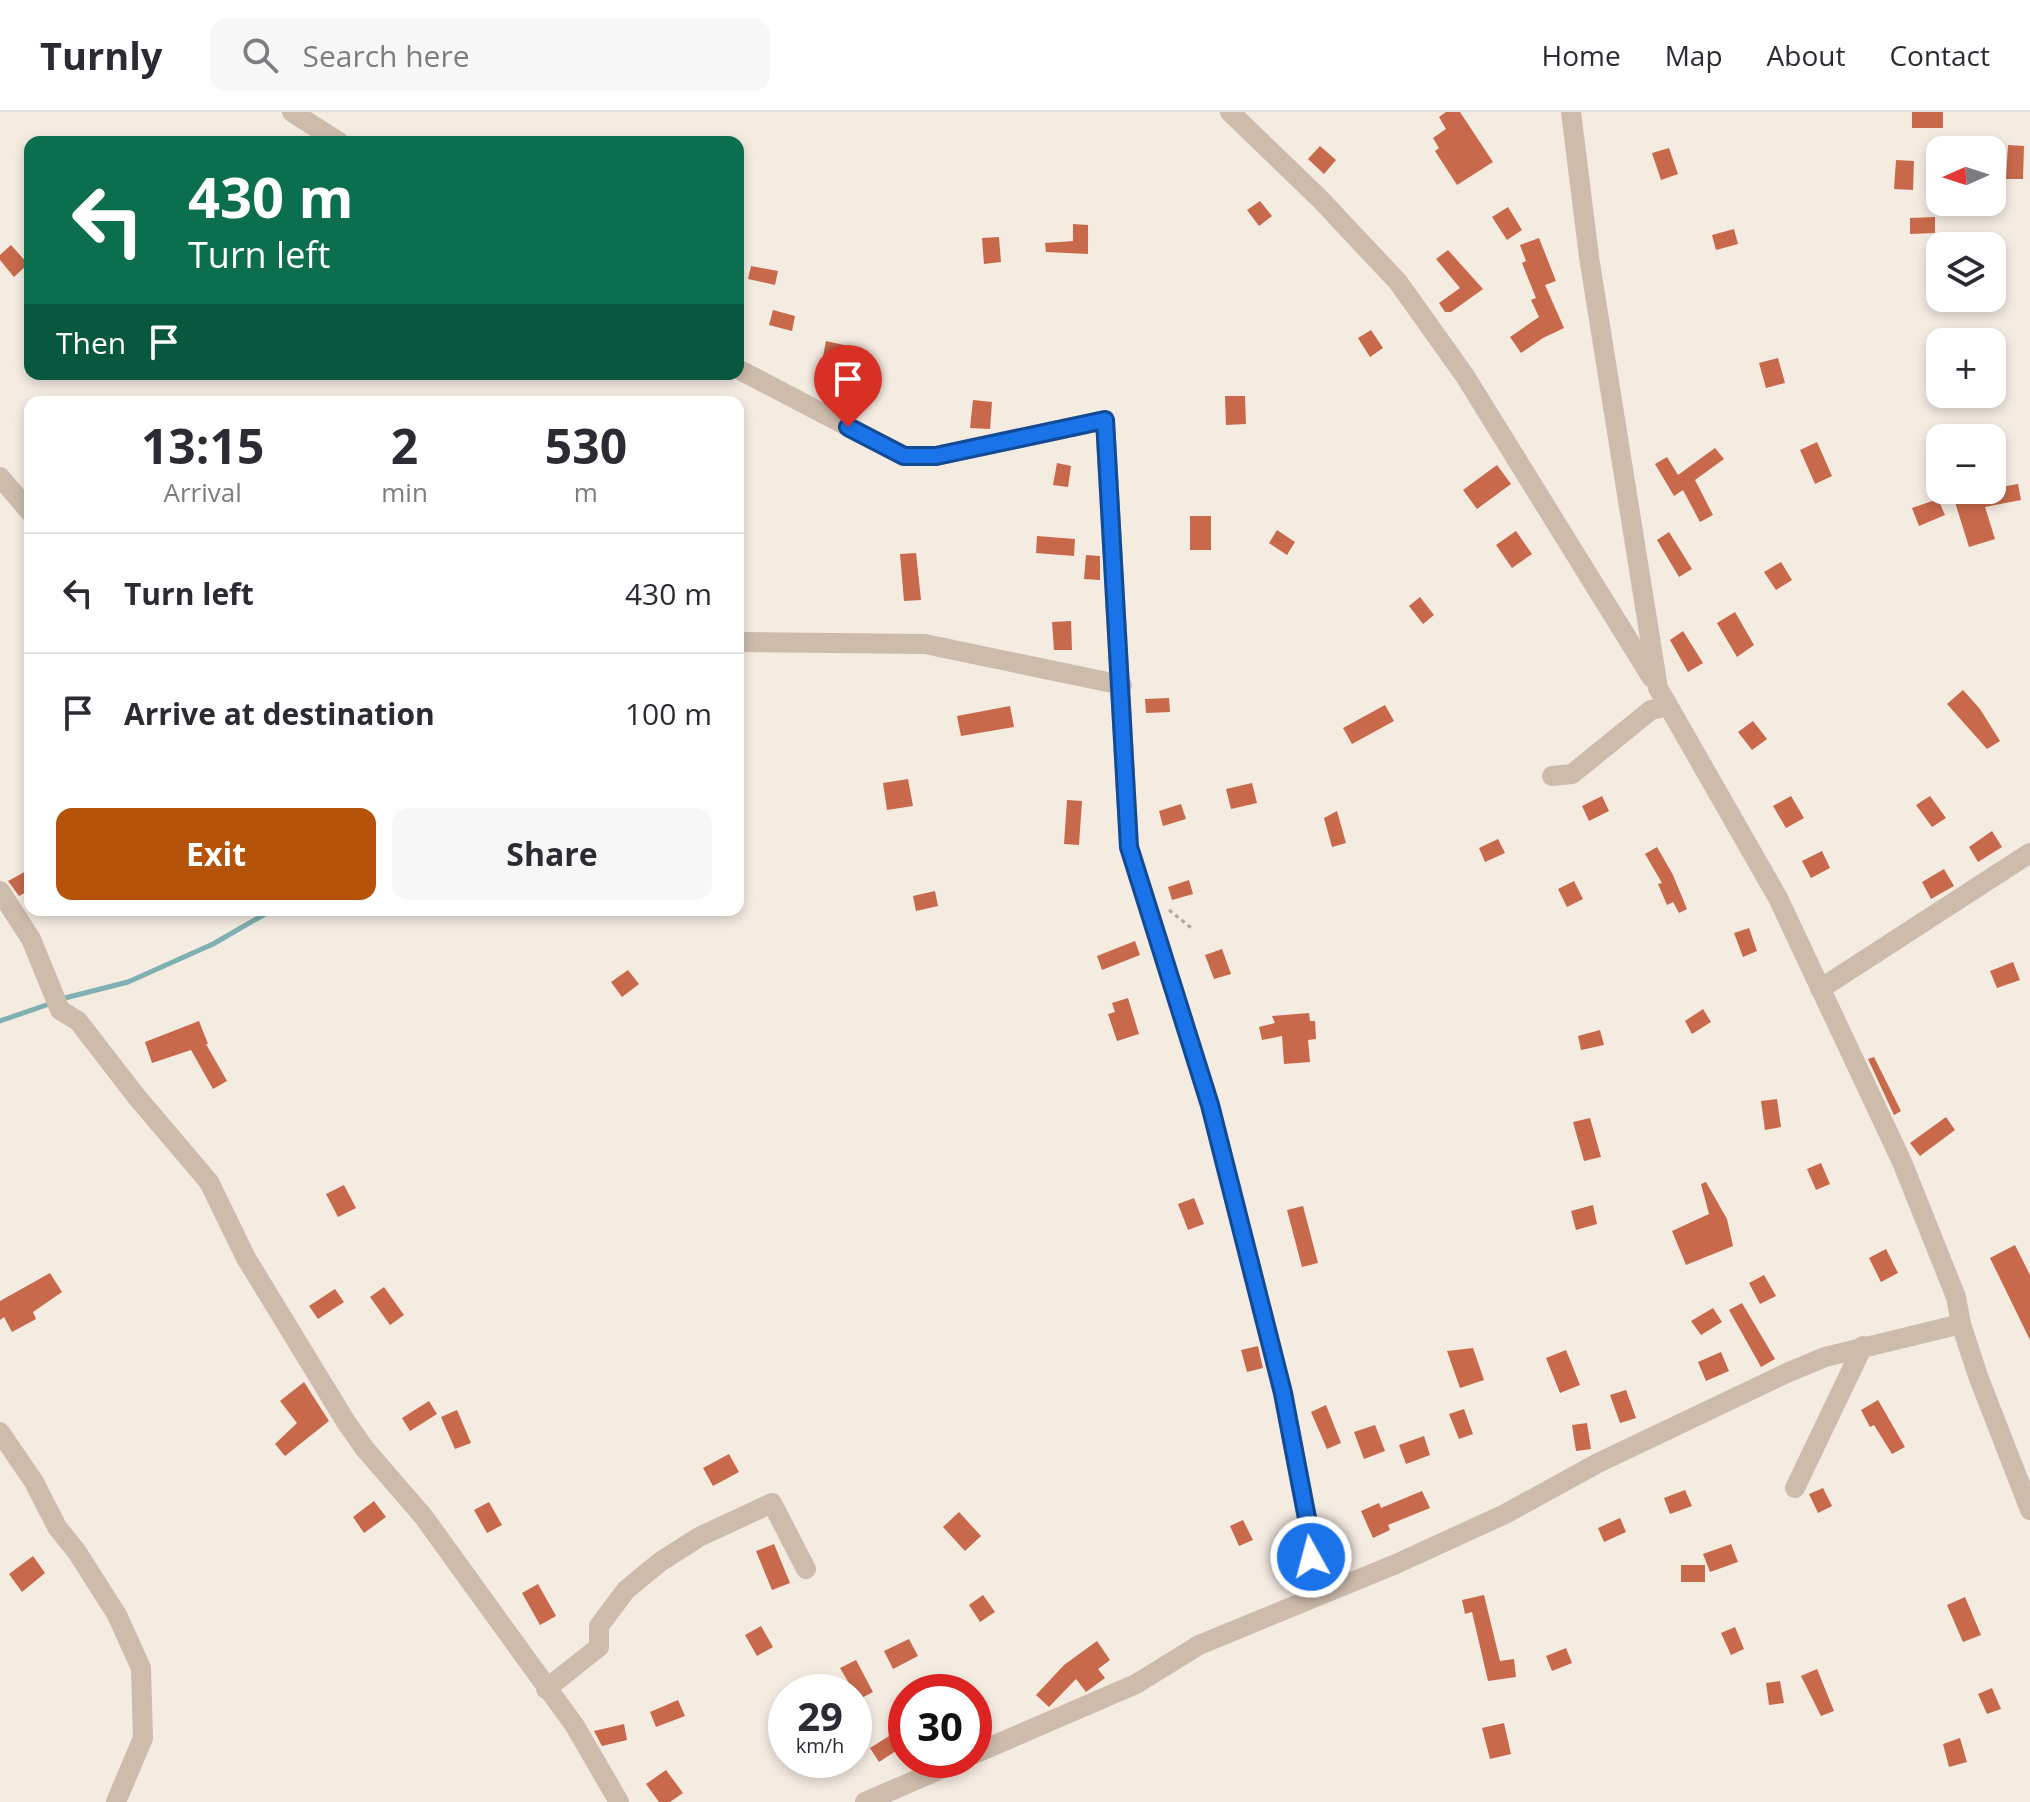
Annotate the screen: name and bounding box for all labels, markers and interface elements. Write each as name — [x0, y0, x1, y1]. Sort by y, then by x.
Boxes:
search box — [210, 19, 770, 91]
text: Turnly — [40, 29, 162, 81]
icon: search — [238, 33, 282, 77]
text: Search here — [302, 35, 470, 76]
text: Home — [1542, 36, 1621, 74]
text: Map — [1665, 36, 1723, 74]
text: About — [1767, 36, 1845, 74]
text: Contact — [1889, 36, 1990, 74]
north arrow — [1926, 136, 2006, 216]
map controls — [1926, 136, 2006, 504]
text: 430 m — [188, 158, 354, 234]
icon: left — [56, 168, 160, 272]
text: Turn left — [188, 230, 330, 279]
button: layers — [1926, 232, 2006, 312]
icon: arrive — [142, 320, 186, 364]
text: Then — [56, 322, 126, 363]
button: + — [1926, 328, 2006, 408]
pin — [814, 345, 882, 427]
icon: arrive — [826, 357, 870, 401]
text: 13:15 — [141, 413, 264, 478]
text: 2 — [391, 413, 418, 478]
text: 530 — [545, 413, 627, 478]
button: − — [1926, 424, 2006, 504]
text: Arrival — [163, 474, 242, 510]
text: min — [381, 474, 428, 510]
text: m — [574, 474, 598, 510]
icon: left — [56, 571, 100, 615]
text: Turn left — [124, 573, 254, 614]
text: 430 m — [625, 573, 712, 614]
icon: arrive — [56, 691, 100, 735]
text: Arrive at destination — [124, 693, 435, 734]
text: 100 m — [625, 693, 712, 734]
button: Exit — [56, 808, 376, 900]
button: Share — [392, 808, 712, 900]
position arrow — [1269, 1515, 1353, 1599]
speed limit sign: 30 — [888, 1674, 992, 1778]
text: 29 — [797, 1688, 843, 1743]
text: km/h — [796, 1732, 844, 1759]

